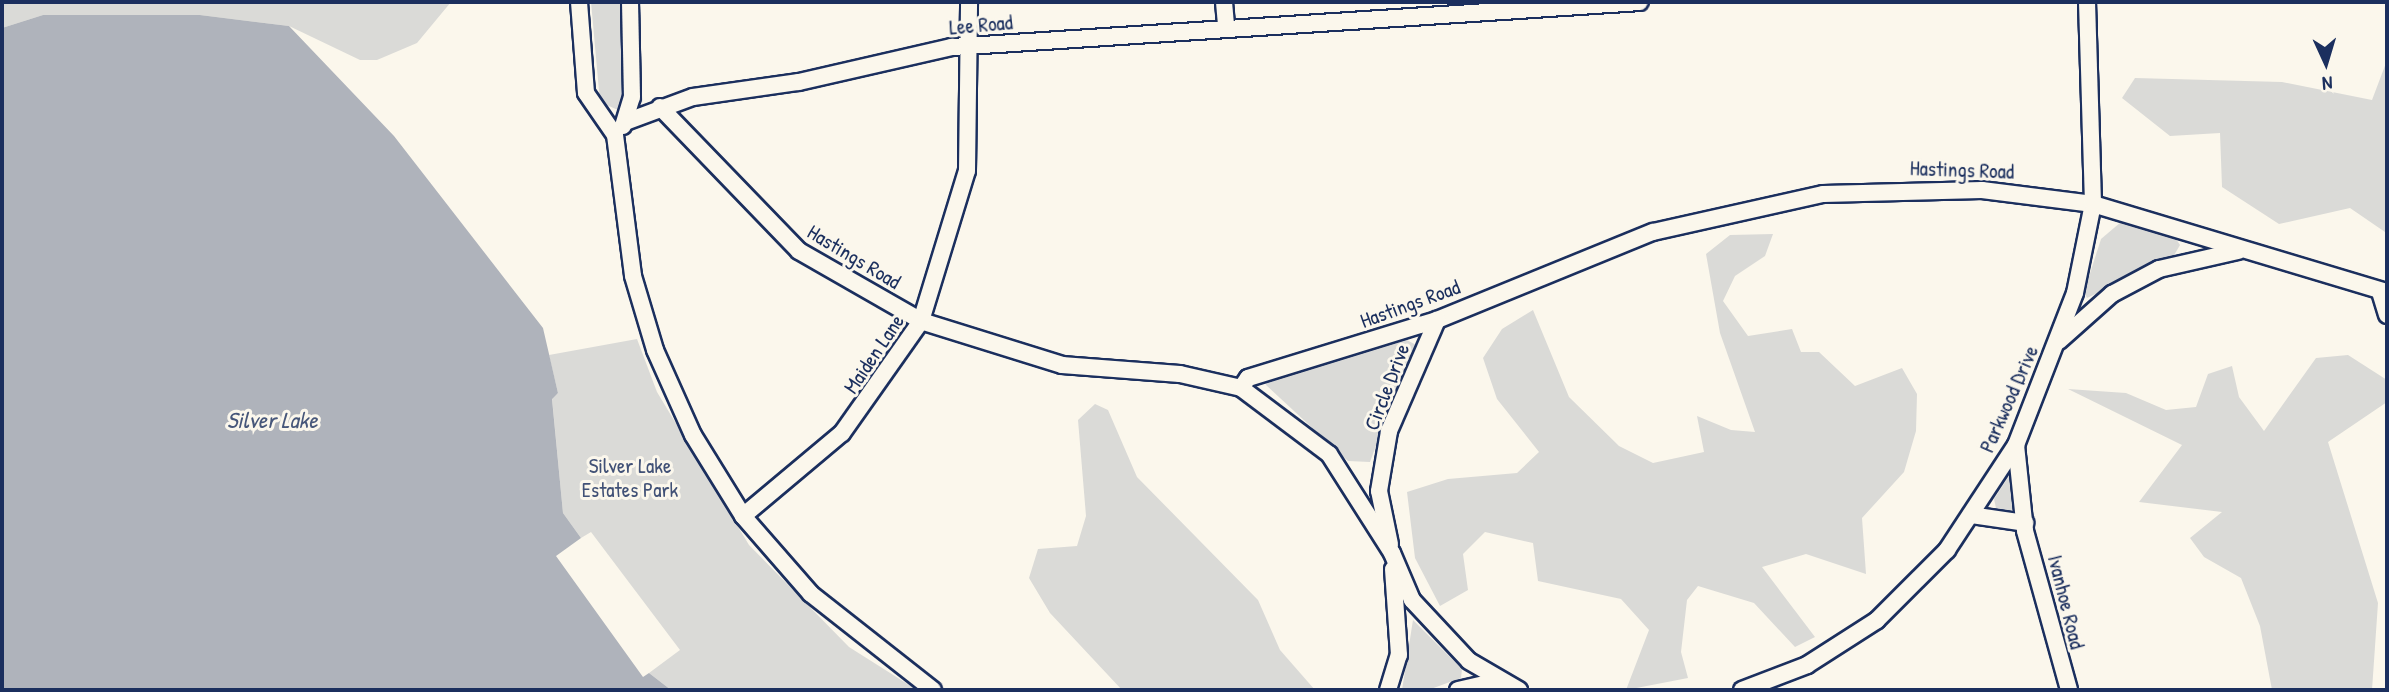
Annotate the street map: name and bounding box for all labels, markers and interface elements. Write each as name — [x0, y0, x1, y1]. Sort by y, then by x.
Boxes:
street label: Lee Road — [948, 10, 1014, 40]
north arrow — [2291, 28, 2361, 98]
text: N — [2322, 71, 2333, 97]
street label: Hastings Road — [1909, 156, 2015, 184]
street label: Hastings Road — [803, 219, 905, 295]
street label: Hastings Road — [1357, 274, 1463, 334]
street label: Maiden Lane — [838, 310, 910, 398]
street label: Circle Drive — [1359, 340, 1415, 434]
street label: Parkwood Drive — [1974, 342, 2044, 456]
water label: Silver Lake — [227, 406, 317, 434]
park label: Silver Lake Estates Park — [582, 453, 678, 503]
street label: Ivanhoe Road — [2042, 552, 2090, 652]

